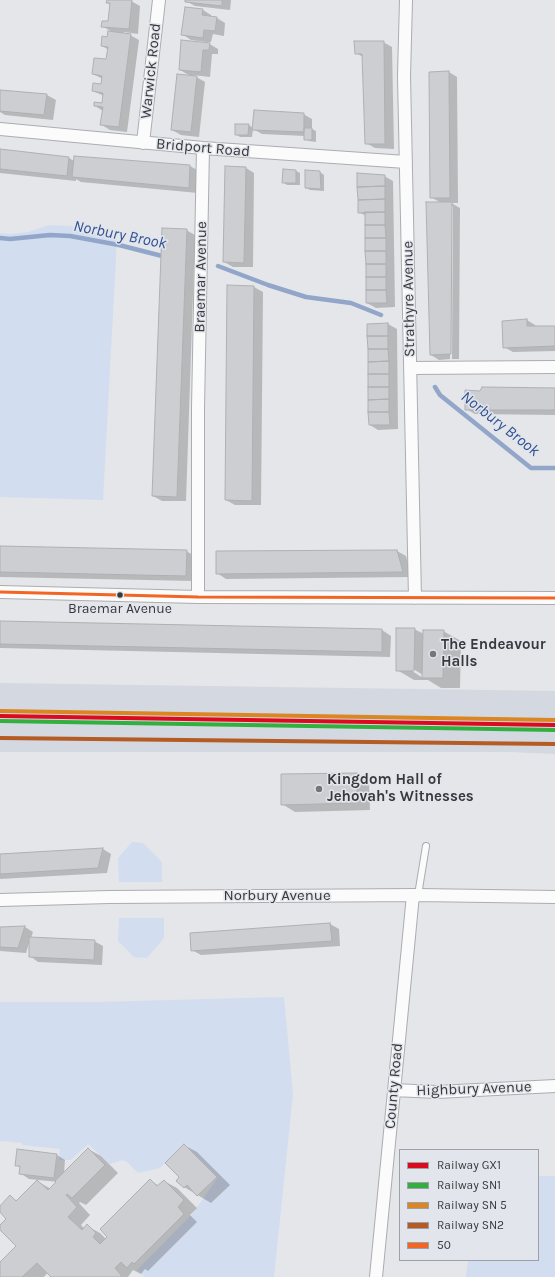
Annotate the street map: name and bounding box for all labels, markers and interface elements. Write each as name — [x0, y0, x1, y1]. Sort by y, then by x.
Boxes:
street label: Warwick Road — [137, 22, 165, 120]
street label: Bridport Road — [155, 135, 251, 161]
water label: Norbury Brook — [72, 217, 168, 253]
street label: Braemar Avenue — [191, 221, 211, 333]
street label: Strathyre Avenue — [399, 241, 419, 357]
water label: Norbury Brook — [457, 387, 543, 461]
marker: Braemar Avenue — [115, 590, 125, 600]
place label: Braemar Avenue — [68, 601, 172, 617]
place label: The Endeavour Halls — [441, 636, 546, 671]
marker: The Endeavour Halls — [428, 649, 438, 659]
place label: Kingdom Hall of Jehovah's Witnesses — [327, 771, 474, 806]
marker: Kingdom Hall of Jehovah's Witnesses — [314, 784, 324, 794]
street label: Norbury Avenue — [223, 887, 331, 905]
street label: County Road — [381, 1042, 407, 1130]
street label: Highbury Avenue — [416, 1078, 532, 1100]
legend — [399, 1149, 539, 1261]
text: Railway GX1 — [437, 1158, 501, 1172]
text: Railway SN1 — [437, 1178, 501, 1192]
text: Railway SN 5 — [437, 1198, 507, 1212]
text: Railway SN2 — [437, 1218, 504, 1232]
text: 50 — [437, 1238, 451, 1252]

